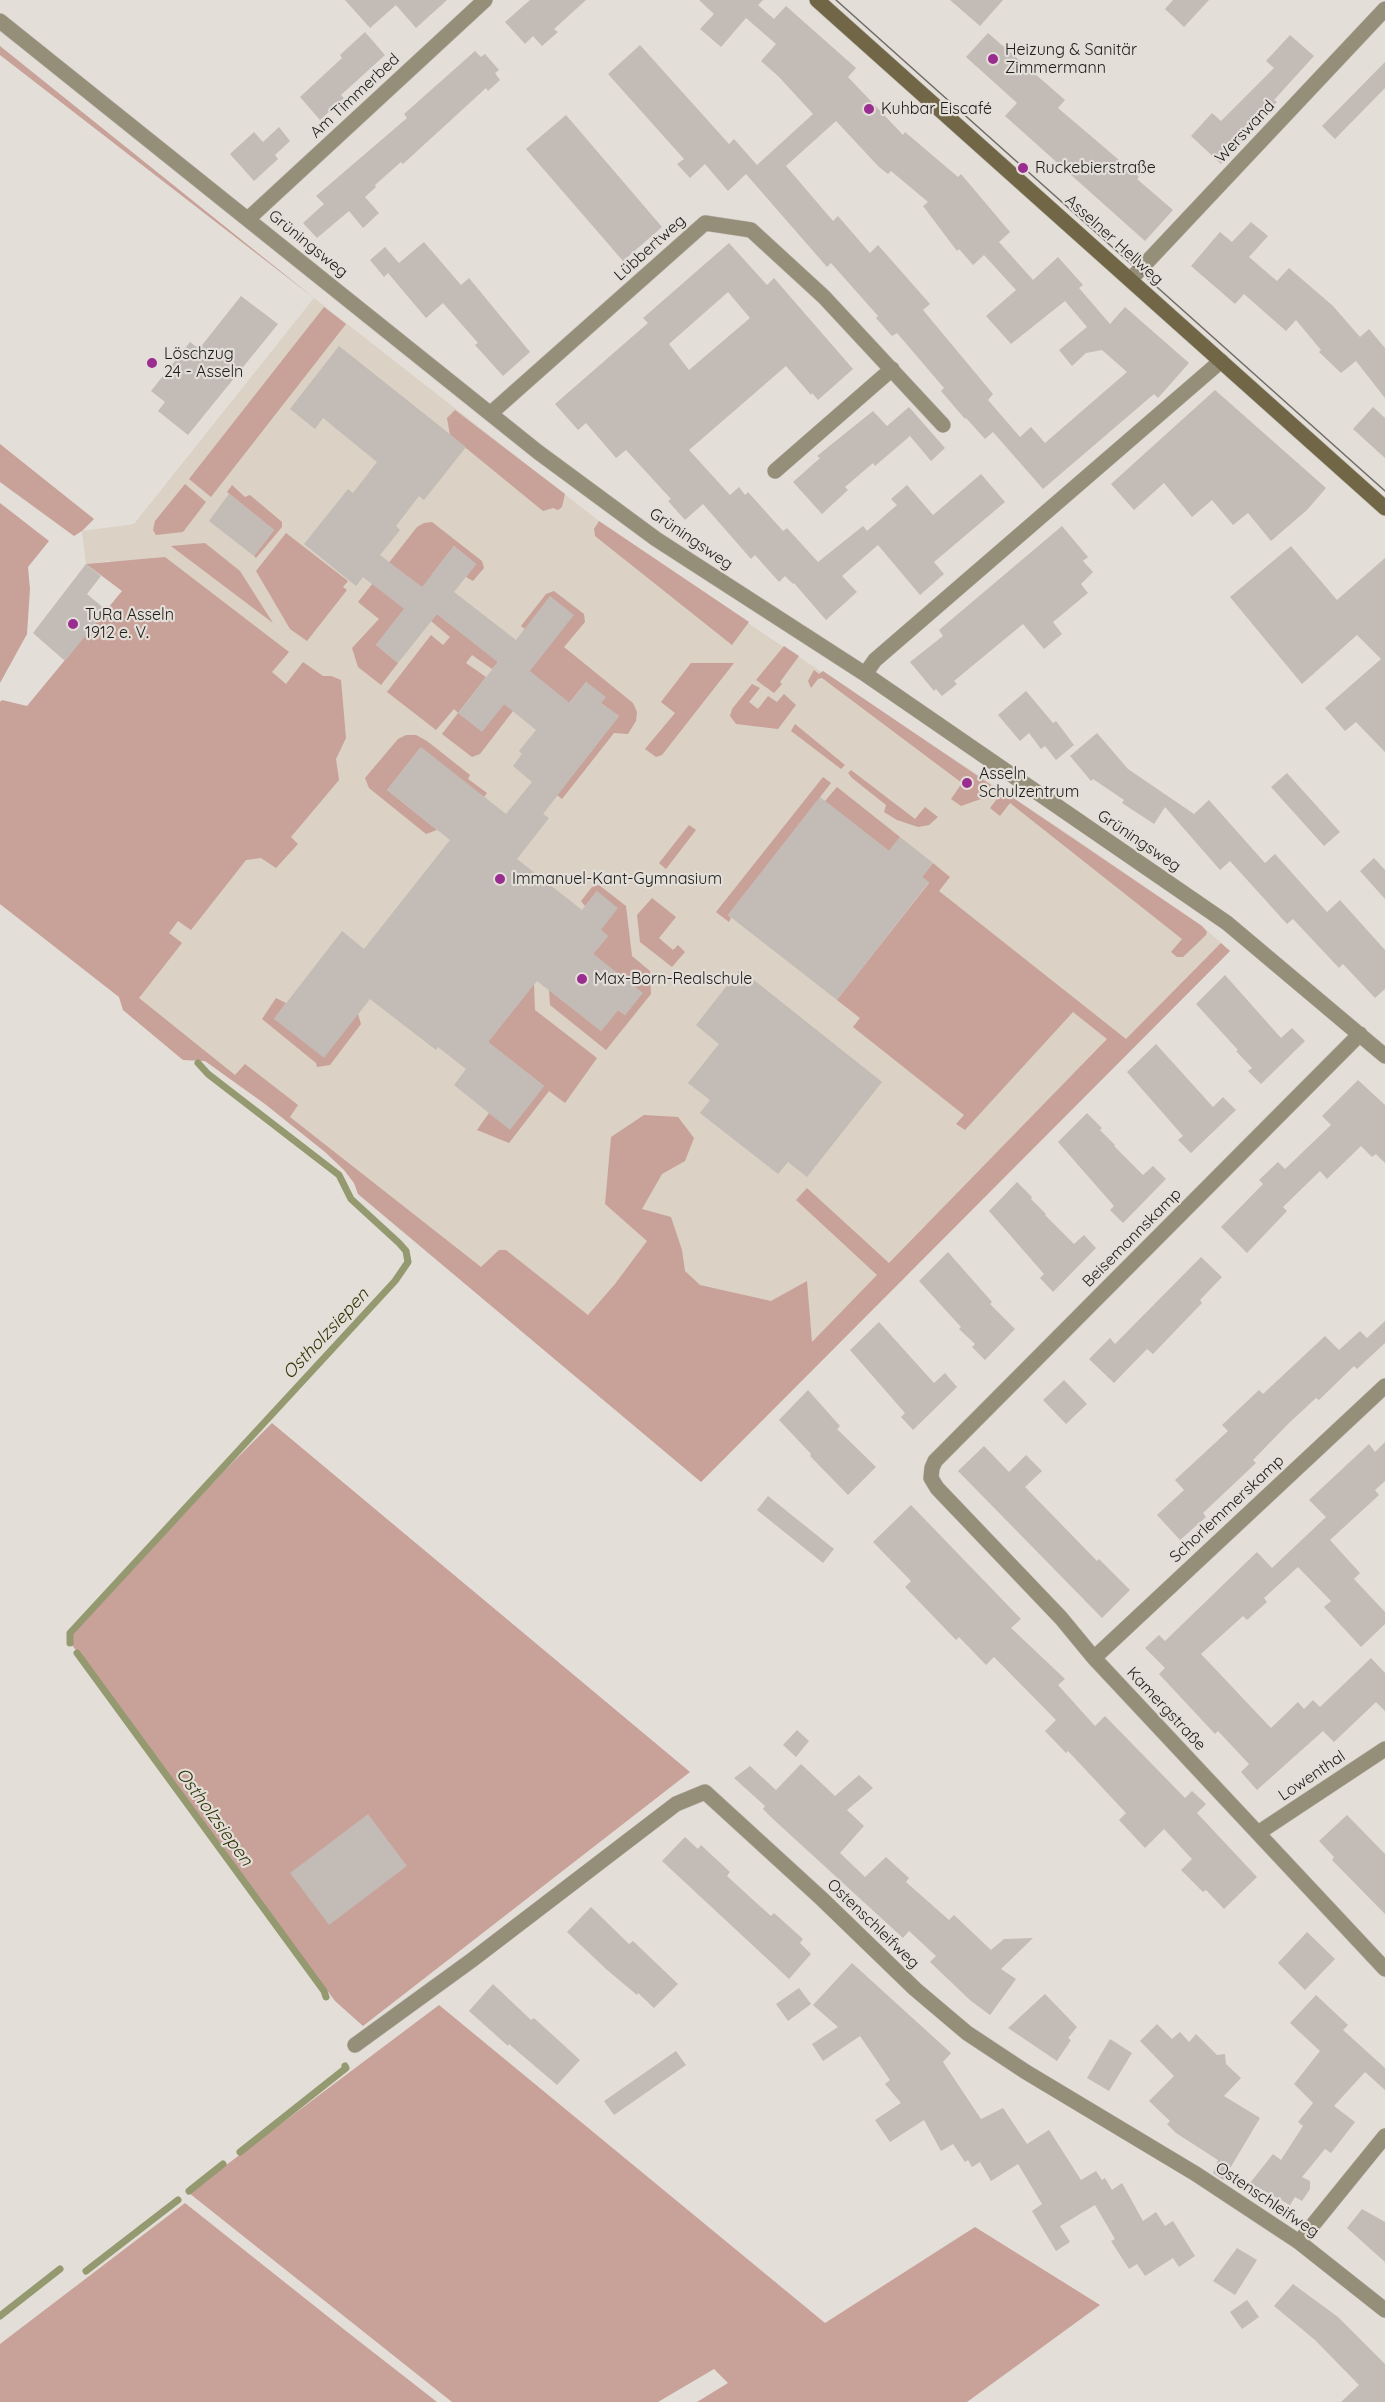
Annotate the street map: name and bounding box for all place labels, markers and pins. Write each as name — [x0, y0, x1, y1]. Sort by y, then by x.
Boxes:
place label: Heizung & Sanitär Zimmermann — [1005, 40, 1137, 78]
marker: Heizung & Sanitär Zimmermann — [986, 52, 1000, 66]
place label: Kuhbar Eiscafé — [881, 99, 992, 119]
marker: Kuhbar Eiscafé — [862, 102, 876, 116]
place label: Ruckebierstraße — [1035, 158, 1156, 178]
marker: Ruckebierstraße — [1016, 161, 1030, 175]
place label: Löschzug 24 - Asseln — [164, 344, 243, 382]
marker: Löschzug 24 - Asseln — [145, 356, 159, 370]
place label: TuRa Asseln 1912 e. V. — [85, 605, 174, 643]
marker: TuRa Asseln 1912 e. V. — [66, 617, 80, 631]
place label: Asseln Schulzentrum — [979, 764, 1079, 802]
marker: Asseln Schulzentrum — [960, 776, 974, 790]
place label: Immanuel-Kant-Gymnasium — [512, 869, 722, 889]
marker: Immanuel-Kant-Gymnasium — [493, 872, 507, 886]
place label: Max-Born-Realschule — [594, 969, 752, 989]
marker: Max-Born-Realschule — [575, 972, 589, 986]

